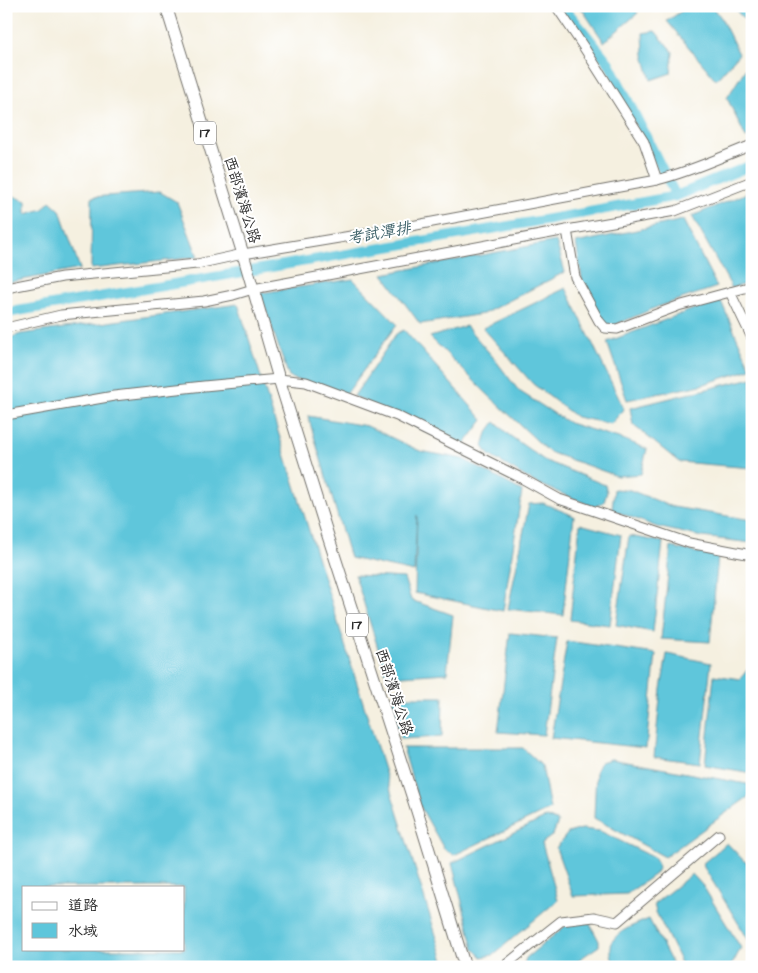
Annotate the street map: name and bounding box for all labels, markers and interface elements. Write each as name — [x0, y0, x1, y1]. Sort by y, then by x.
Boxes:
road number: 17 — [194, 122, 216, 144]
street label: 西部濱海公路 — [219, 154, 265, 246]
water label: 考試潭排 — [346, 216, 414, 249]
road number: 17 — [346, 614, 368, 636]
street label: 西部濱海公路 — [370, 646, 418, 738]
legend — [22, 886, 185, 950]
text: 道路 — [68, 895, 98, 916]
text: 水域 — [68, 921, 98, 942]

